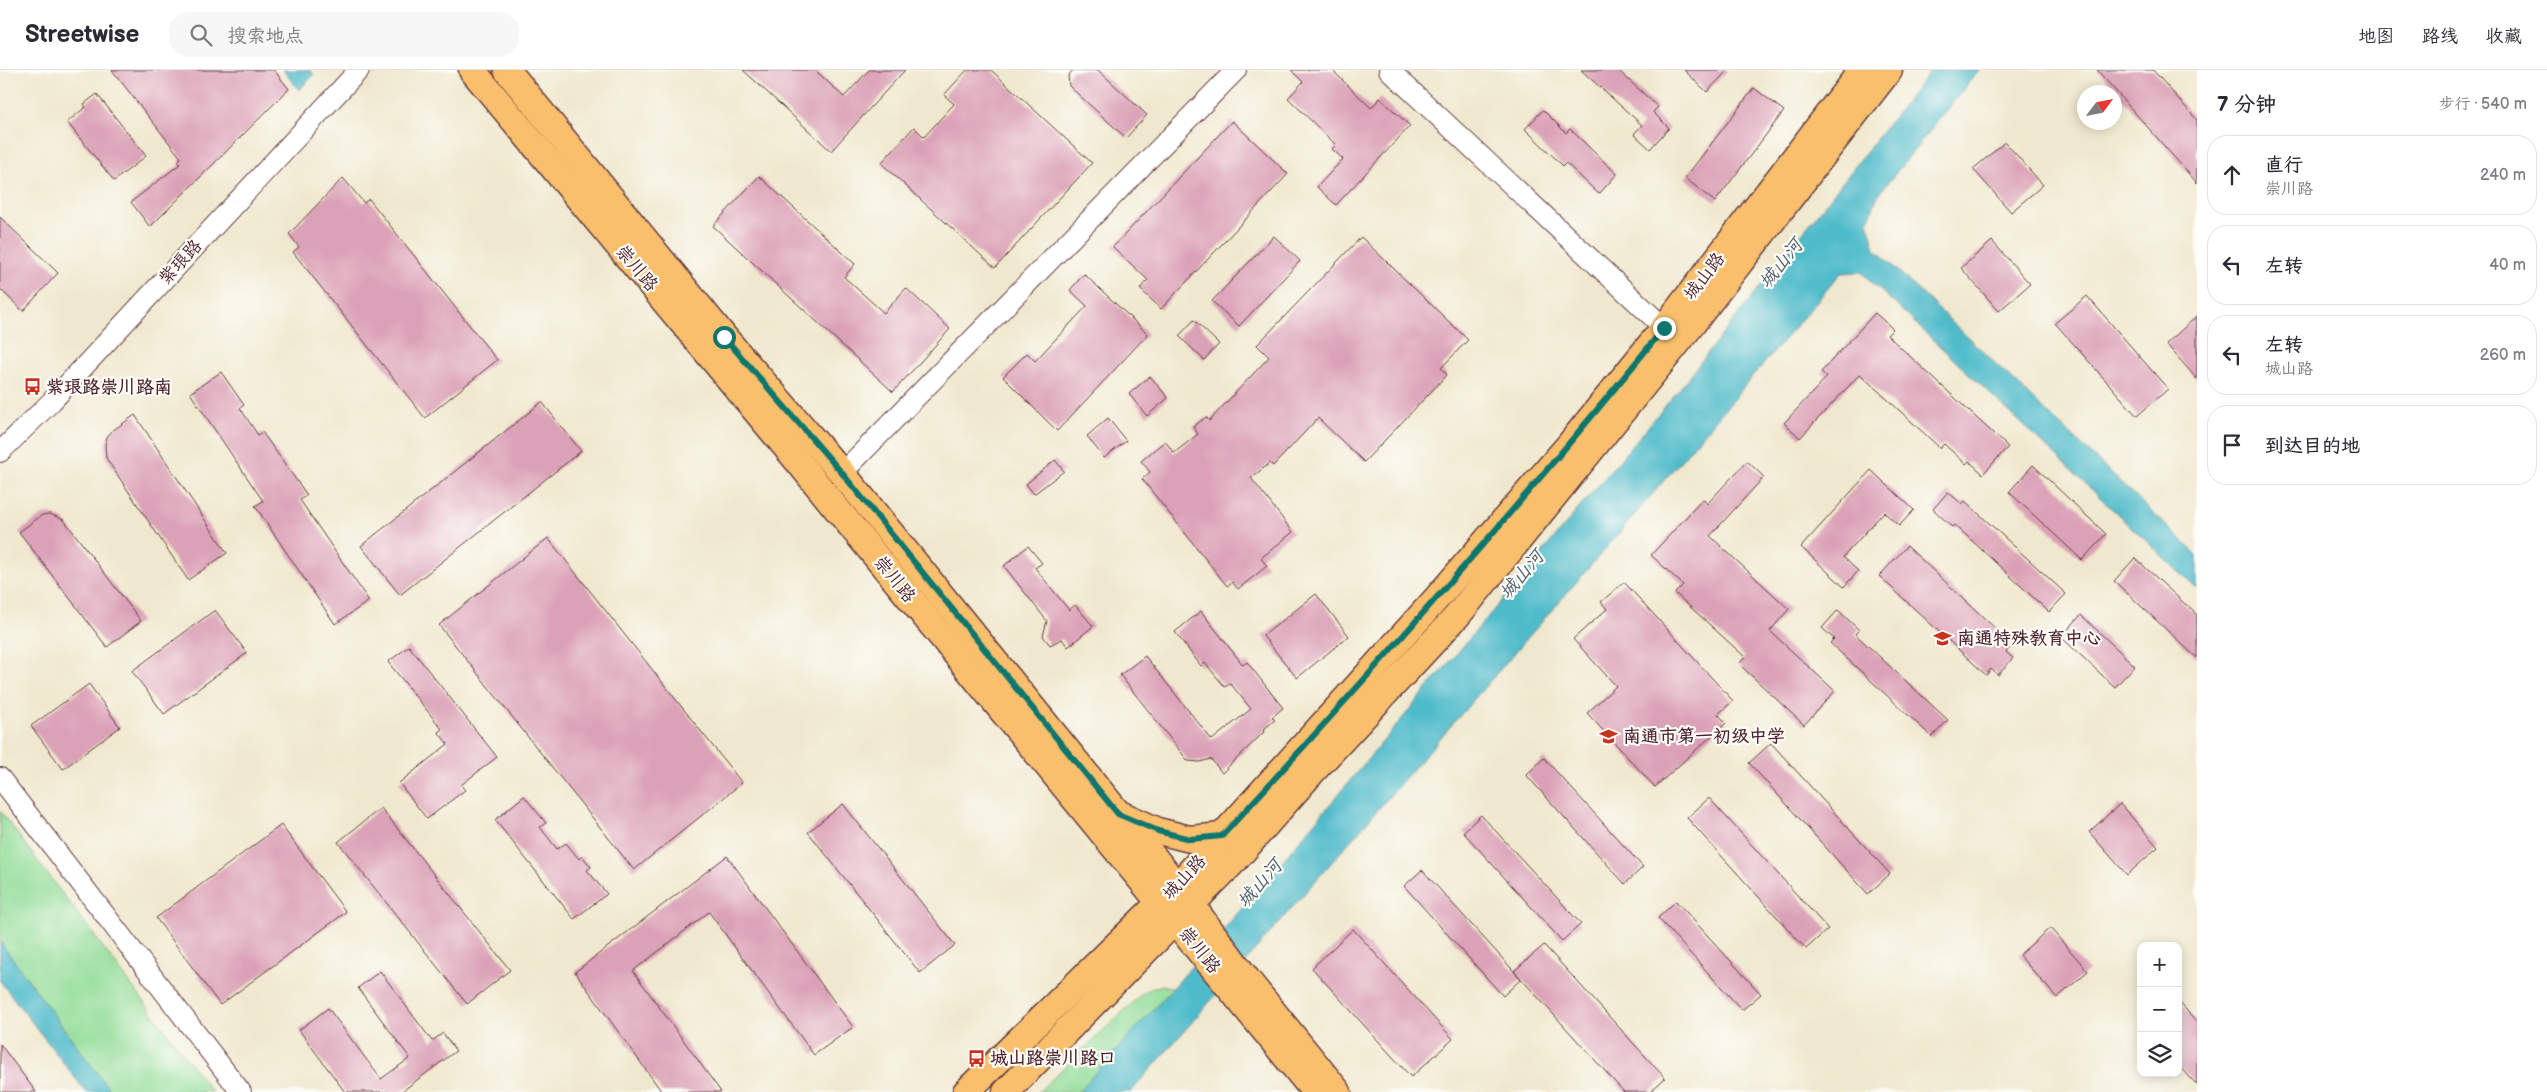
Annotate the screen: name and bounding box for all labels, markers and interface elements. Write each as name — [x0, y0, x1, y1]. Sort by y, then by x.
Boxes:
search box — [169, 12, 519, 57]
text: Streetwise — [25, 20, 139, 49]
icon: search — [187, 21, 215, 49]
text: 搜索地点 — [227, 25, 303, 48]
text: 地图 — [2358, 26, 2394, 47]
text: 路线 — [2422, 26, 2458, 47]
text: 收藏 — [2486, 26, 2522, 47]
north arrow — [2077, 85, 2122, 130]
text: 7 分钟 — [2217, 92, 2276, 117]
text: 步行 · 540 m — [2439, 95, 2527, 114]
text: 直行 — [2265, 154, 2303, 177]
icon: ahead — [2218, 161, 2246, 189]
text: 240 m — [2480, 166, 2526, 185]
text: 崇川路 — [2265, 180, 2313, 199]
water label: 城山河 — [1754, 232, 1810, 293]
street label: 紫琅路 — [154, 235, 206, 289]
street label: 崇川路 — [611, 241, 662, 296]
street label: 城山路 — [1679, 249, 1729, 304]
icon: left — [2218, 251, 2246, 279]
text: 左转 — [2265, 255, 2303, 278]
text: 40 m — [2489, 256, 2526, 275]
route end — [1653, 317, 1676, 340]
route start — [713, 326, 736, 349]
text: 左转 — [2265, 334, 2303, 357]
icon: left — [2218, 341, 2246, 369]
text: 260 m — [2480, 346, 2526, 365]
text: 城山路 — [2265, 360, 2313, 379]
bus stop icon: 紫琅路崇川路南 — [22, 377, 42, 397]
place label: 紫琅路崇川路南 — [46, 377, 172, 398]
icon: arrive — [2218, 431, 2246, 459]
text: 到达目的地 — [2265, 435, 2360, 458]
water label: 城山河 — [1495, 543, 1551, 604]
street label: 崇川路 — [869, 552, 920, 607]
school or university icon: 南通特殊教育中心 — [1933, 628, 1953, 648]
place label: 南通特殊教育中心 — [1957, 628, 2101, 649]
school or university icon: 南通市第一初级中学 — [1599, 726, 1619, 746]
place label: 南通市第一初级中学 — [1623, 726, 1785, 747]
street label: 城山路 — [1158, 850, 1210, 904]
water label: 城山河 — [1233, 853, 1289, 913]
street label: 崇川路 — [1174, 923, 1225, 978]
map controls — [2137, 942, 2182, 1077]
button: + — [2137, 942, 2182, 987]
button: − — [2137, 987, 2182, 1032]
button: layers — [2137, 1032, 2182, 1077]
bus stop icon: 城山路崇川路口 — [966, 1048, 986, 1068]
place label: 城山路崇川路口 — [990, 1048, 1116, 1069]

